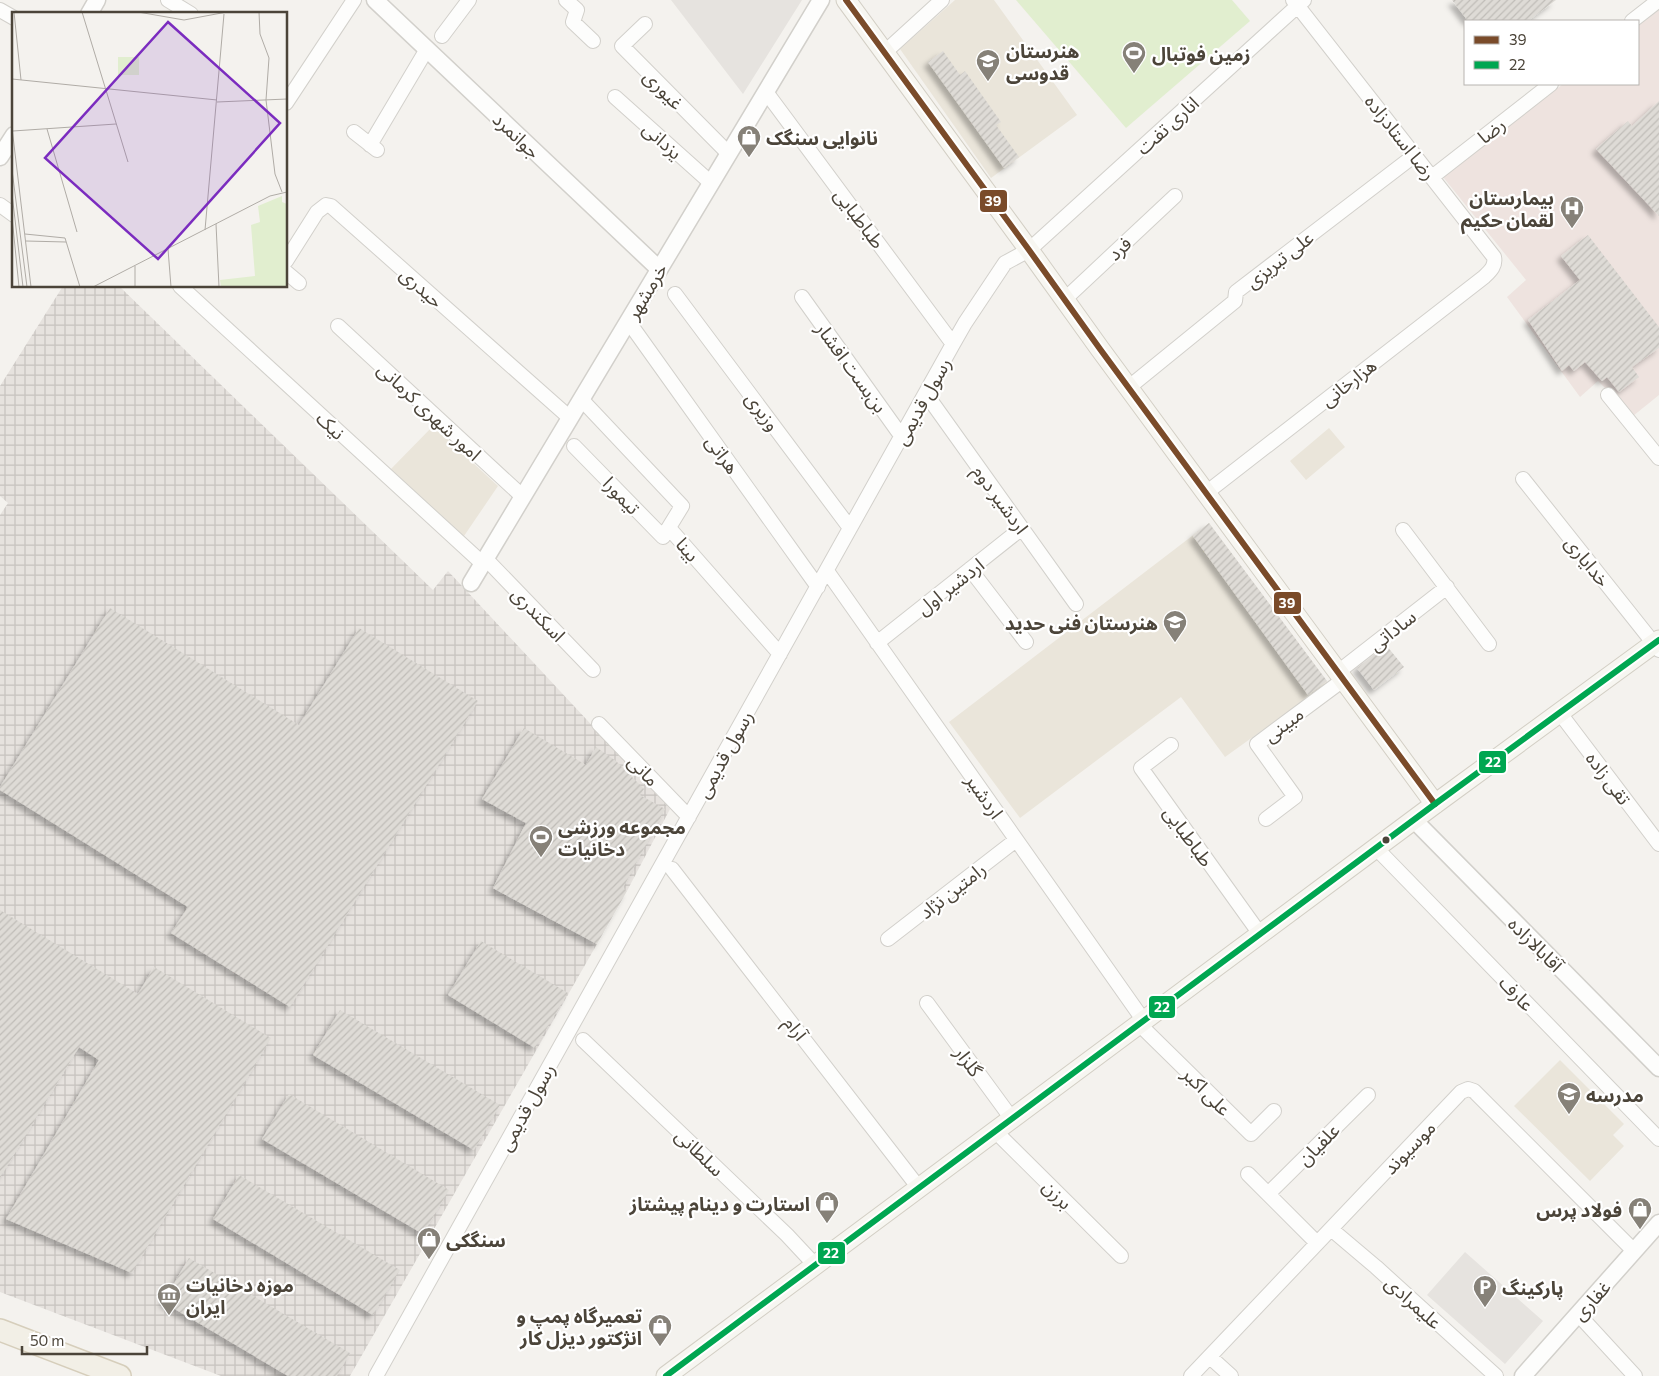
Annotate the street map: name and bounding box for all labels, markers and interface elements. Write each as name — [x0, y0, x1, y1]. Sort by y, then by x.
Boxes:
inset map — [12, 12, 288, 288]
legend — [1464, 20, 1639, 85]
text: 39 — [1509, 30, 1527, 48]
place label: هنرستان قدوسی — [1006, 39, 1079, 84]
sports icon: زمین فوتبال — [1121, 40, 1147, 74]
place label: زمین فوتبال — [1152, 42, 1251, 66]
school or university icon: هنرستان قدوسی — [975, 48, 1001, 82]
text: 22 — [1509, 55, 1526, 73]
street label: غیوری — [639, 64, 689, 114]
street label: رضا استادزاده — [1360, 90, 1441, 185]
street label: اناری تفت — [1131, 91, 1204, 160]
street label: جوانمرد — [488, 107, 545, 164]
street label: رضا — [1472, 112, 1510, 149]
street label: یزدانی — [638, 116, 688, 164]
shop icon: نانوایی سنگک — [736, 124, 762, 158]
place label: نانوایی سنگک — [766, 126, 878, 149]
street label: طباطبایی — [829, 183, 890, 253]
place label: بیمارستان لقمان حکیم — [1461, 186, 1554, 235]
line badge: 39 — [979, 189, 1008, 213]
text: 39 — [985, 192, 1002, 209]
hospital icon: بیمارستان لقمان حکیم — [1559, 195, 1585, 229]
street label: علی تبریزی — [1241, 225, 1318, 293]
street label: فرد — [1102, 231, 1136, 266]
street label: خرمشهر — [620, 259, 672, 325]
street label: حیدری — [395, 262, 448, 313]
street label: بن‌بست افشار — [810, 316, 893, 417]
street label: رسول قدیمی — [889, 353, 956, 449]
street label: هزارخانی — [1316, 353, 1381, 412]
street label: امور شهری کرمانی — [373, 357, 487, 466]
street label: وزیری — [740, 387, 785, 436]
street label: نیک — [312, 406, 350, 444]
street label: هراتی — [700, 430, 745, 478]
street label: اردشیر دوم — [965, 460, 1034, 540]
street label: تیمورا — [598, 471, 645, 519]
street label: خدایاری — [1560, 531, 1615, 592]
street label: بینا — [671, 532, 705, 566]
street label: اردشیر اول — [912, 553, 989, 620]
street label: اسکندری — [507, 582, 571, 647]
line badge: 39 — [1273, 591, 1302, 615]
text: 39 — [1279, 594, 1296, 611]
street label: ساداتی — [1364, 604, 1421, 656]
school or university icon: هنرستان فنی حدید — [1162, 609, 1188, 643]
place label: هنرستان فنی حدید — [1005, 611, 1158, 635]
street label: مبینی — [1258, 702, 1308, 747]
street label: رسول قدیمی — [691, 706, 758, 802]
street label: تقی زاده — [1581, 747, 1636, 810]
street label: مانی — [623, 750, 664, 791]
line badge: 22 — [1478, 750, 1507, 774]
text: 22 — [1485, 753, 1501, 770]
street label: اردشیر — [960, 768, 1009, 823]
street label: طباطبایی — [1158, 801, 1219, 872]
place label: مجموعه ورزشی دخانیات — [558, 815, 686, 860]
sports icon: مجموعه ورزشی دخانیات — [528, 824, 554, 858]
unlabelled marker — [1381, 835, 1391, 845]
street label: رامتین نژاد — [914, 857, 991, 924]
street label: آقابالازاده — [1503, 912, 1569, 978]
street label: عارف — [1494, 971, 1539, 1016]
line badge: 22 — [1148, 995, 1176, 1019]
text: 22 — [1154, 998, 1170, 1015]
street label: آرام — [776, 1011, 814, 1048]
street label: گلزار — [949, 1040, 988, 1082]
street label: رسول قدیمی — [493, 1059, 560, 1155]
street label: علی اکبر — [1176, 1061, 1236, 1121]
school or university icon: مدرسه — [1556, 1081, 1582, 1115]
place label: مدرسه — [1586, 1083, 1644, 1107]
street label: موسیوند — [1378, 1116, 1441, 1179]
street label: علفیان — [1292, 1118, 1344, 1170]
street label: سلطانی — [670, 1123, 729, 1181]
street label: برزن — [1038, 1174, 1078, 1214]
shop icon: استارت و دینام پیشتاز — [814, 1190, 840, 1224]
place label: استارت و دینام پیشتاز — [628, 1192, 810, 1219]
shop icon: فولاد پرس — [1627, 1196, 1653, 1230]
place label: فولاد پرس — [1536, 1198, 1622, 1222]
shop icon: سنگکی — [416, 1226, 442, 1260]
place label: سنگکی — [446, 1228, 506, 1251]
line badge: 22 — [817, 1241, 846, 1265]
text: 22 — [823, 1244, 839, 1261]
street label: علیمرادی — [1380, 1271, 1447, 1334]
place label: موزه دخانیات ایران — [186, 1273, 294, 1319]
parking icon: پارکینگ — [1472, 1274, 1498, 1308]
street label: غفاری — [1567, 1275, 1616, 1325]
place label: پارکینگ — [1502, 1276, 1564, 1300]
museum icon: موزه دخانیات ایران — [156, 1282, 182, 1316]
place label: تعمیرگاه پمپ و انژکتور دیزل کار — [517, 1304, 642, 1350]
shop icon: تعمیرگاه پمپ و انژکتور دیزل کار — [647, 1313, 673, 1347]
scale bar — [22, 1324, 148, 1356]
text: 50 m — [30, 1331, 64, 1349]

